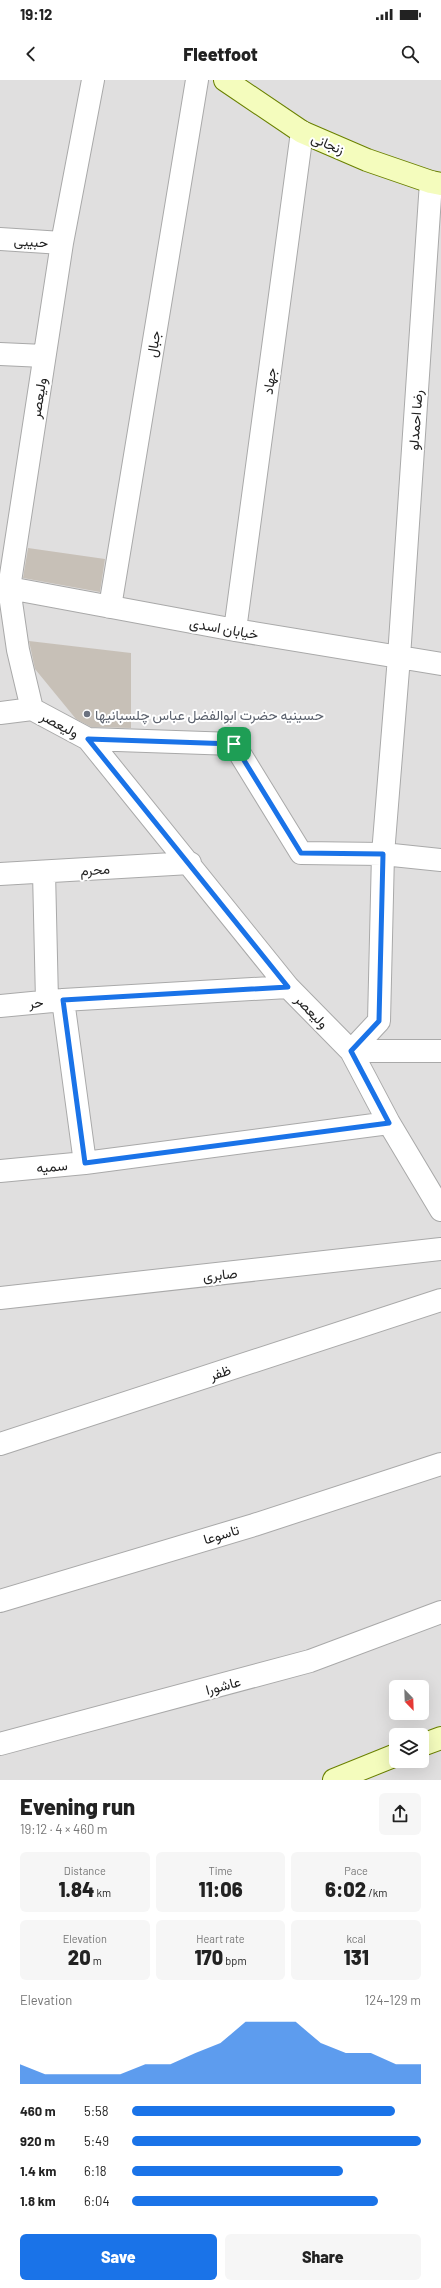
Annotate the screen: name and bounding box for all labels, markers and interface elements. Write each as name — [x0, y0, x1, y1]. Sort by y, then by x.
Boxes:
text: 19:12 — [20, 5, 52, 23]
icon: back — [20, 43, 42, 65]
text: Fleetfoot — [183, 43, 258, 65]
icon: search — [399, 43, 421, 65]
street label: زنجانی — [309, 129, 347, 158]
street label: حبیبی — [13, 231, 49, 252]
street label: جبال — [143, 329, 165, 359]
street label: جهاد — [259, 367, 280, 396]
street label: ولیعصر — [26, 377, 51, 421]
street label: رضا احمدلو — [404, 389, 427, 451]
street label: خیابان اسدی — [188, 614, 260, 643]
street label: ولیعصر — [37, 706, 82, 742]
place label: حسینیه حضرت ابوالفضل عباس چلسبانیها — [95, 706, 324, 725]
marker: حسینیه حضرت ابوالفضل عباس چلسبانیها — [82, 709, 92, 719]
pin — [217, 727, 251, 761]
icon: arrive — [223, 733, 245, 755]
street label: محرم — [80, 859, 110, 880]
street label: ولیعصر — [290, 990, 332, 1032]
street label: حر — [27, 993, 44, 1012]
street label: سمیه — [36, 1156, 68, 1176]
street label: صابری — [202, 1264, 239, 1285]
street label: ظفر — [206, 1361, 233, 1385]
street label: تاسوعا — [201, 1520, 242, 1548]
street label: عاشورا — [204, 1672, 243, 1699]
north arrow — [389, 1680, 429, 1720]
map controls — [389, 1680, 429, 1768]
button: layers — [389, 1728, 429, 1768]
text: Evening run — [20, 1793, 135, 1819]
button: share — [379, 1793, 421, 1835]
text: 19:12 · 4 × 460 m — [20, 1821, 108, 1837]
text: Distance — [64, 1864, 106, 1877]
text: Time — [209, 1864, 232, 1877]
text: Pace — [344, 1864, 368, 1877]
text: 1.84 — [58, 1877, 94, 1901]
text: 11:06 — [198, 1877, 243, 1901]
text: 6:02 — [325, 1877, 366, 1901]
text: km — [94, 1886, 111, 1899]
text: /km — [366, 1886, 387, 1899]
text: Elevation — [63, 1932, 107, 1945]
text: Heart rate — [196, 1932, 245, 1945]
text: kcal — [347, 1932, 366, 1945]
text: 20 — [68, 1945, 91, 1969]
text: 170 — [195, 1945, 223, 1969]
text: 131 — [344, 1945, 369, 1969]
text: m — [91, 1954, 102, 1967]
text: bpm — [223, 1954, 246, 1967]
text: Elevation — [20, 1992, 72, 2008]
text: 124–129 m — [365, 1992, 421, 2008]
text: 460 m — [20, 2103, 56, 2119]
text: 5:58 — [84, 2103, 109, 2119]
text: 920 m — [20, 2133, 55, 2149]
text: 5:49 — [84, 2133, 109, 2149]
text: 1.4 km — [20, 2163, 56, 2179]
text: 6:18 — [84, 2163, 106, 2179]
text: 1.8 km — [20, 2193, 56, 2209]
text: 6:04 — [84, 2193, 110, 2209]
button: Save — [20, 2234, 217, 2280]
button: Share — [225, 2234, 421, 2280]

